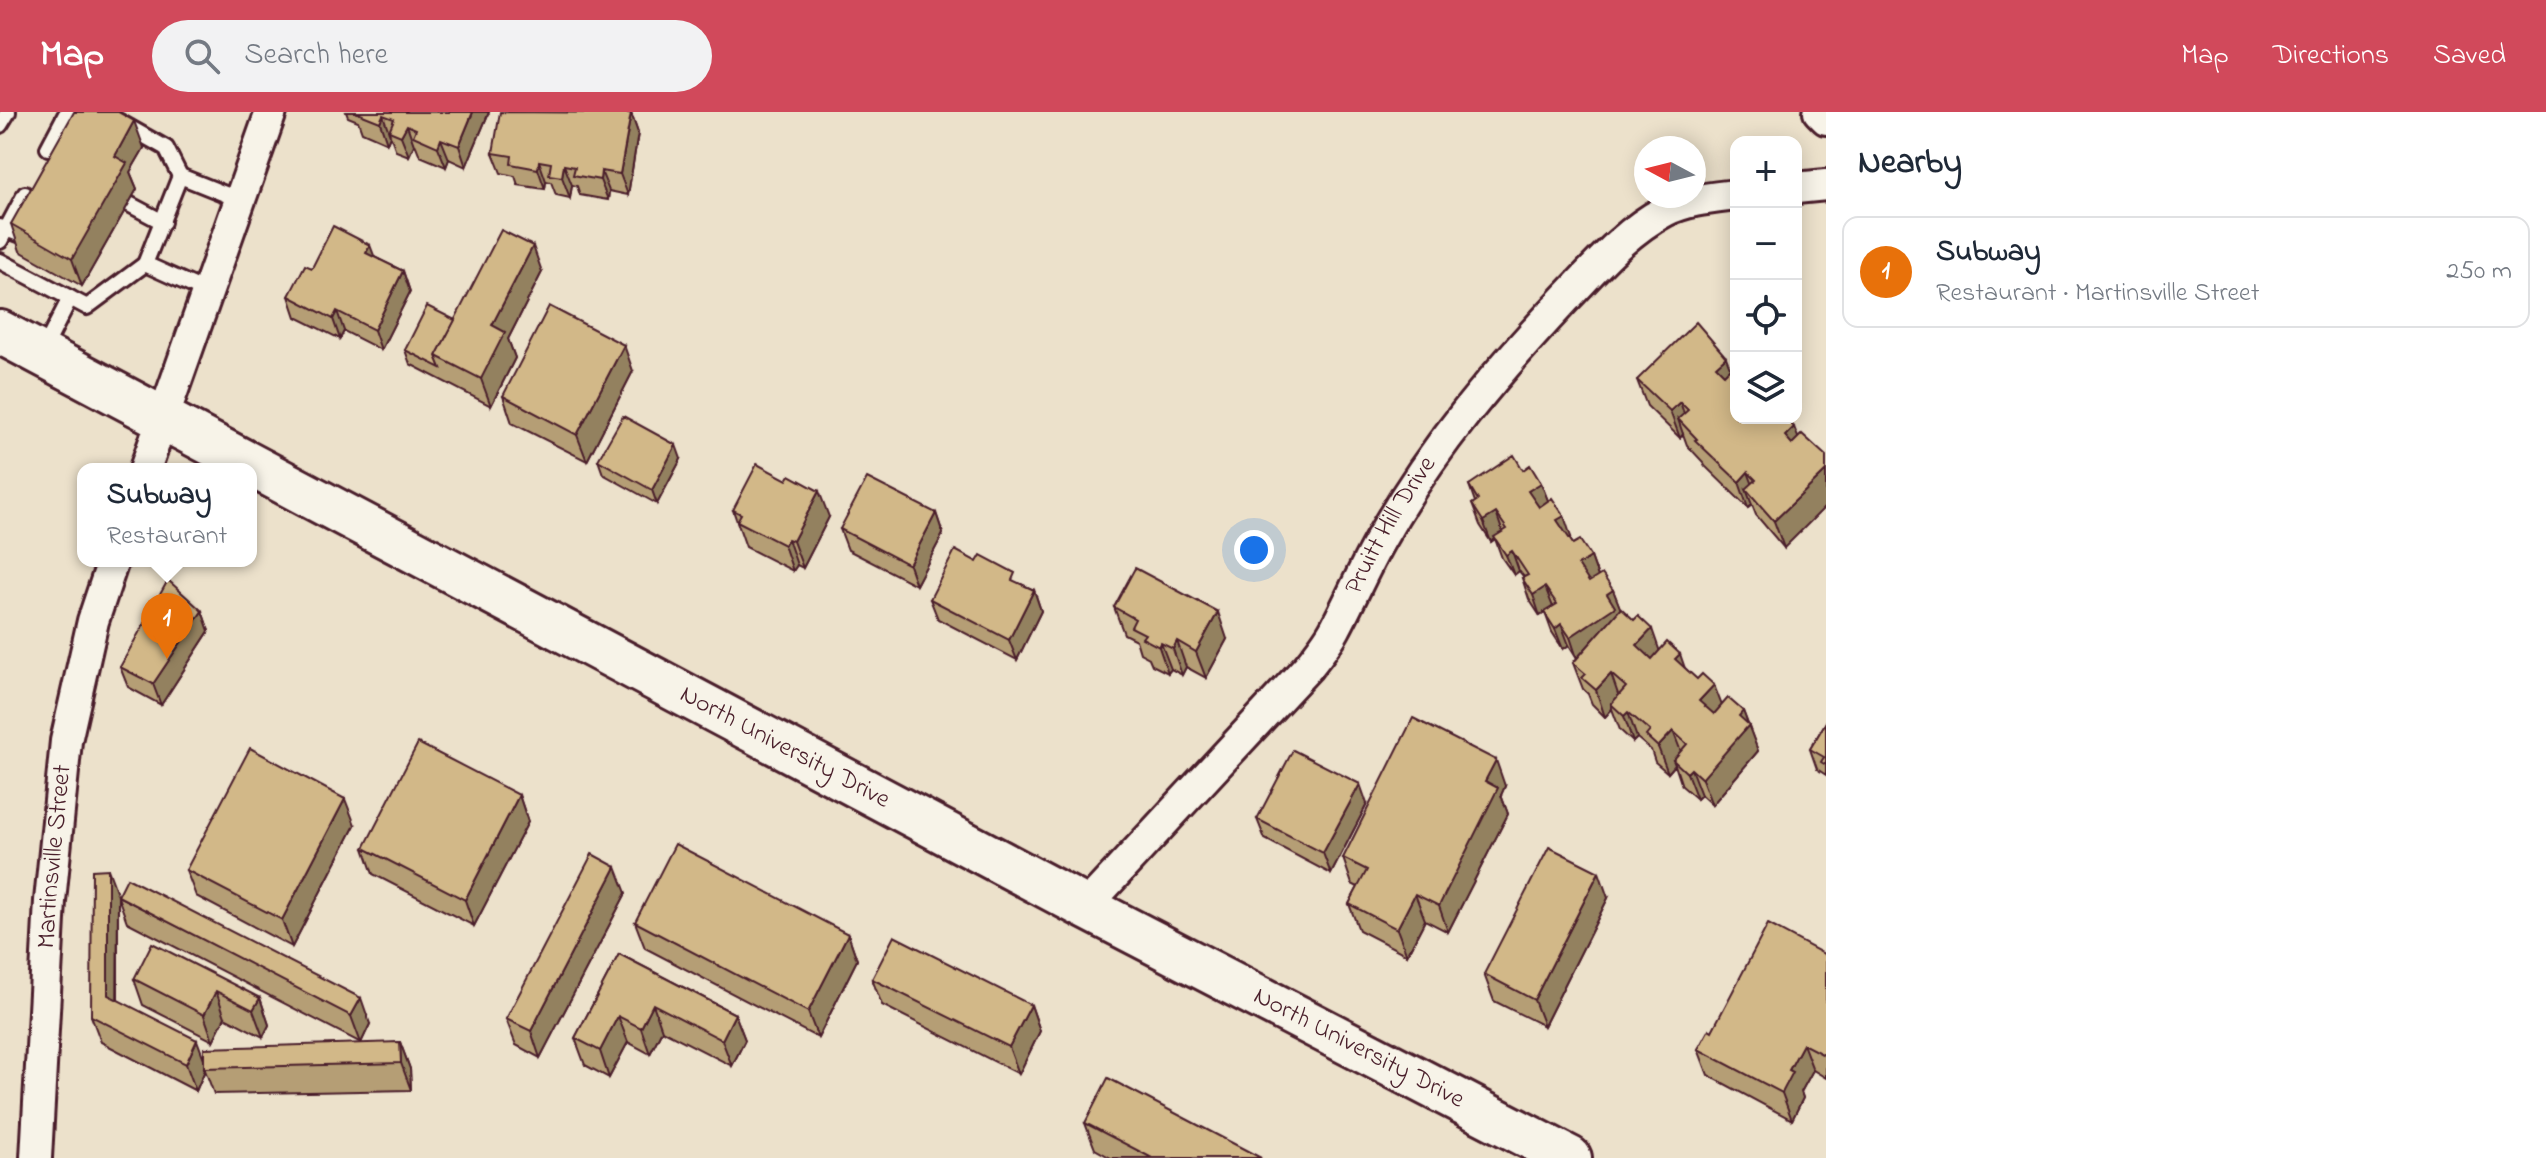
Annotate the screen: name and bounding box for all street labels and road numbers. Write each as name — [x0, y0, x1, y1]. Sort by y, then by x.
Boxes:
street label: Pruitt Hill Drive — [1336, 448, 1447, 601]
street label: North University Drive — [673, 676, 897, 819]
street label: Martinsville Street — [28, 763, 83, 950]
street label: North University Drive — [1246, 978, 1471, 1119]

